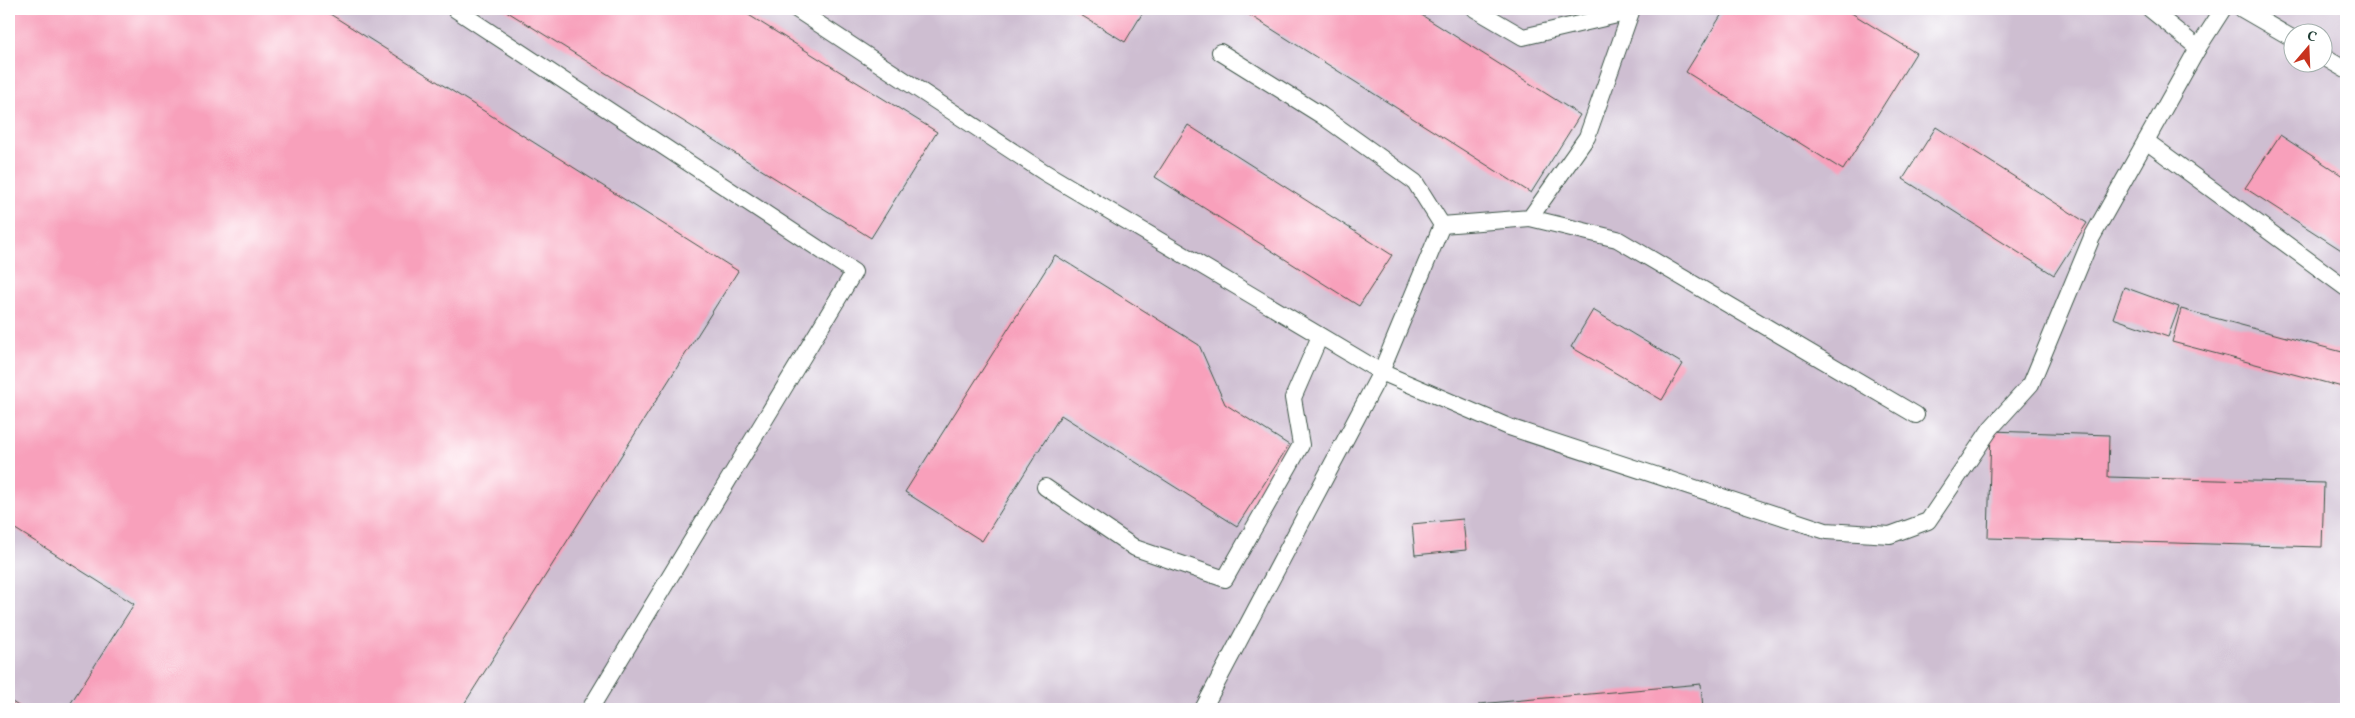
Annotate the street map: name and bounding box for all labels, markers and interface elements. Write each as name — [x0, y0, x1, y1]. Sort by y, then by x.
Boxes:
north arrow — [2282, 22, 2332, 72]
text: С — [2304, 27, 2319, 48]

